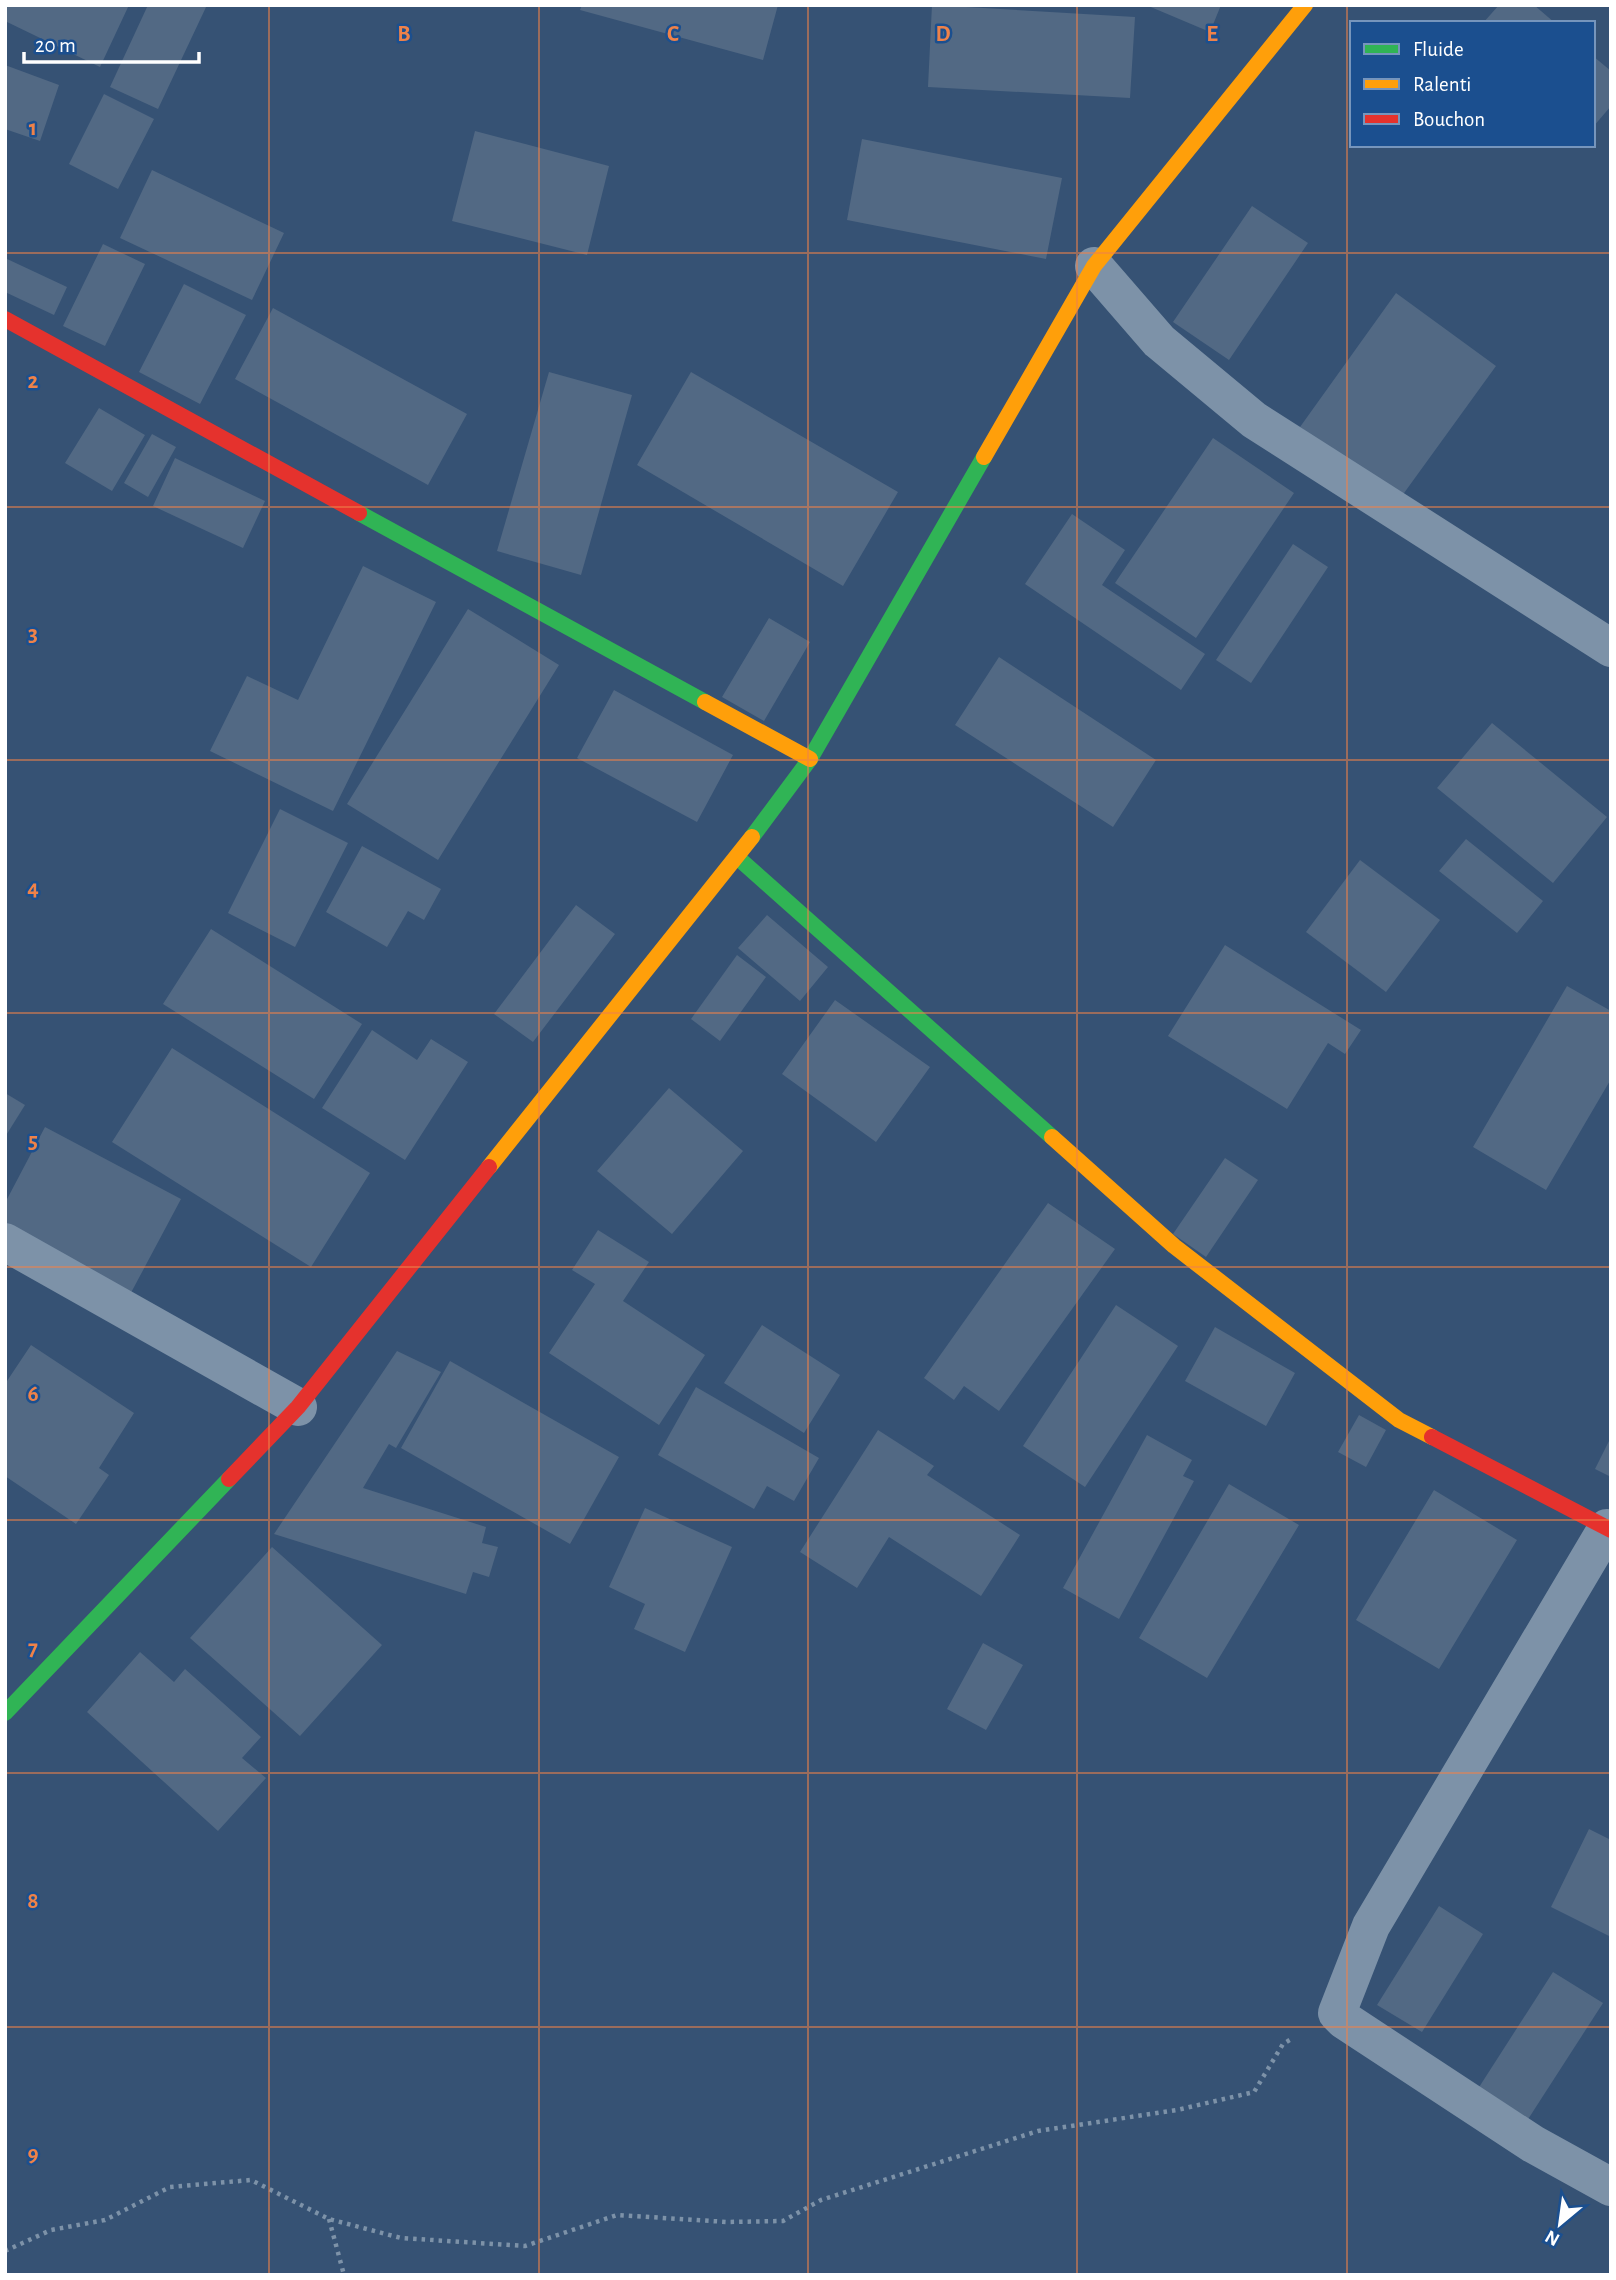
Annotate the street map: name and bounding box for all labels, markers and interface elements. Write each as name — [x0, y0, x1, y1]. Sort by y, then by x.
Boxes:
scale bar — [24, 21, 200, 65]
legend — [1350, 21, 1595, 147]
text: B — [397, 23, 411, 46]
text: C — [667, 23, 679, 46]
text: D — [935, 23, 951, 46]
text: E — [1206, 23, 1218, 46]
text: 20 m — [35, 35, 76, 56]
text: Fluide — [1413, 39, 1464, 60]
text: Ralenti — [1413, 74, 1471, 95]
text: Bouchon — [1413, 109, 1485, 130]
text: 1 — [29, 117, 37, 140]
text: 2 — [28, 370, 39, 393]
text: 3 — [28, 623, 38, 646]
text: 4 — [27, 877, 39, 900]
text: 5 — [28, 1130, 38, 1153]
text: 6 — [27, 1383, 39, 1406]
text: 7 — [28, 1637, 38, 1660]
text: 8 — [27, 1890, 39, 1913]
text: 9 — [27, 2143, 39, 2166]
north arrow — [1525, 2189, 1595, 2259]
text: N — [1542, 2226, 1563, 2249]

